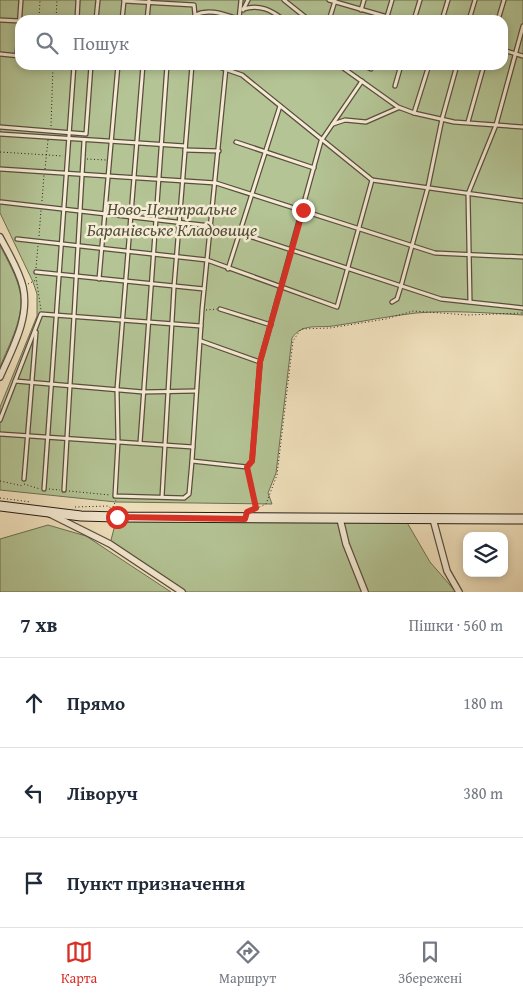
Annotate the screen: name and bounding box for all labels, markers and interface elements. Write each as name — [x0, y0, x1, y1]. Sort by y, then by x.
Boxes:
search box — [15, 15, 508, 70]
icon: search — [33, 29, 61, 57]
text: Пошук — [73, 29, 129, 57]
park label: Ново-Центральне Баранівське Кладовище — [87, 195, 257, 243]
route end — [292, 199, 315, 222]
route start — [106, 506, 129, 529]
map controls — [463, 532, 508, 577]
button: layers — [463, 532, 508, 577]
text: 7 хв — [20, 609, 58, 640]
text: Пішки · 560 m — [409, 613, 503, 637]
icon: ahead — [20, 689, 48, 717]
text: Прямо — [67, 689, 125, 717]
text: 180 m — [463, 691, 503, 715]
icon: left — [20, 779, 48, 807]
text: Ліворуч — [67, 779, 138, 807]
text: 380 m — [463, 781, 503, 805]
icon: arrive — [20, 869, 48, 897]
text: Пункт призначення — [67, 869, 245, 897]
tab: Карта — [61, 938, 97, 988]
tab: Маршрут — [219, 938, 276, 988]
tab: Збережені — [398, 938, 462, 988]

